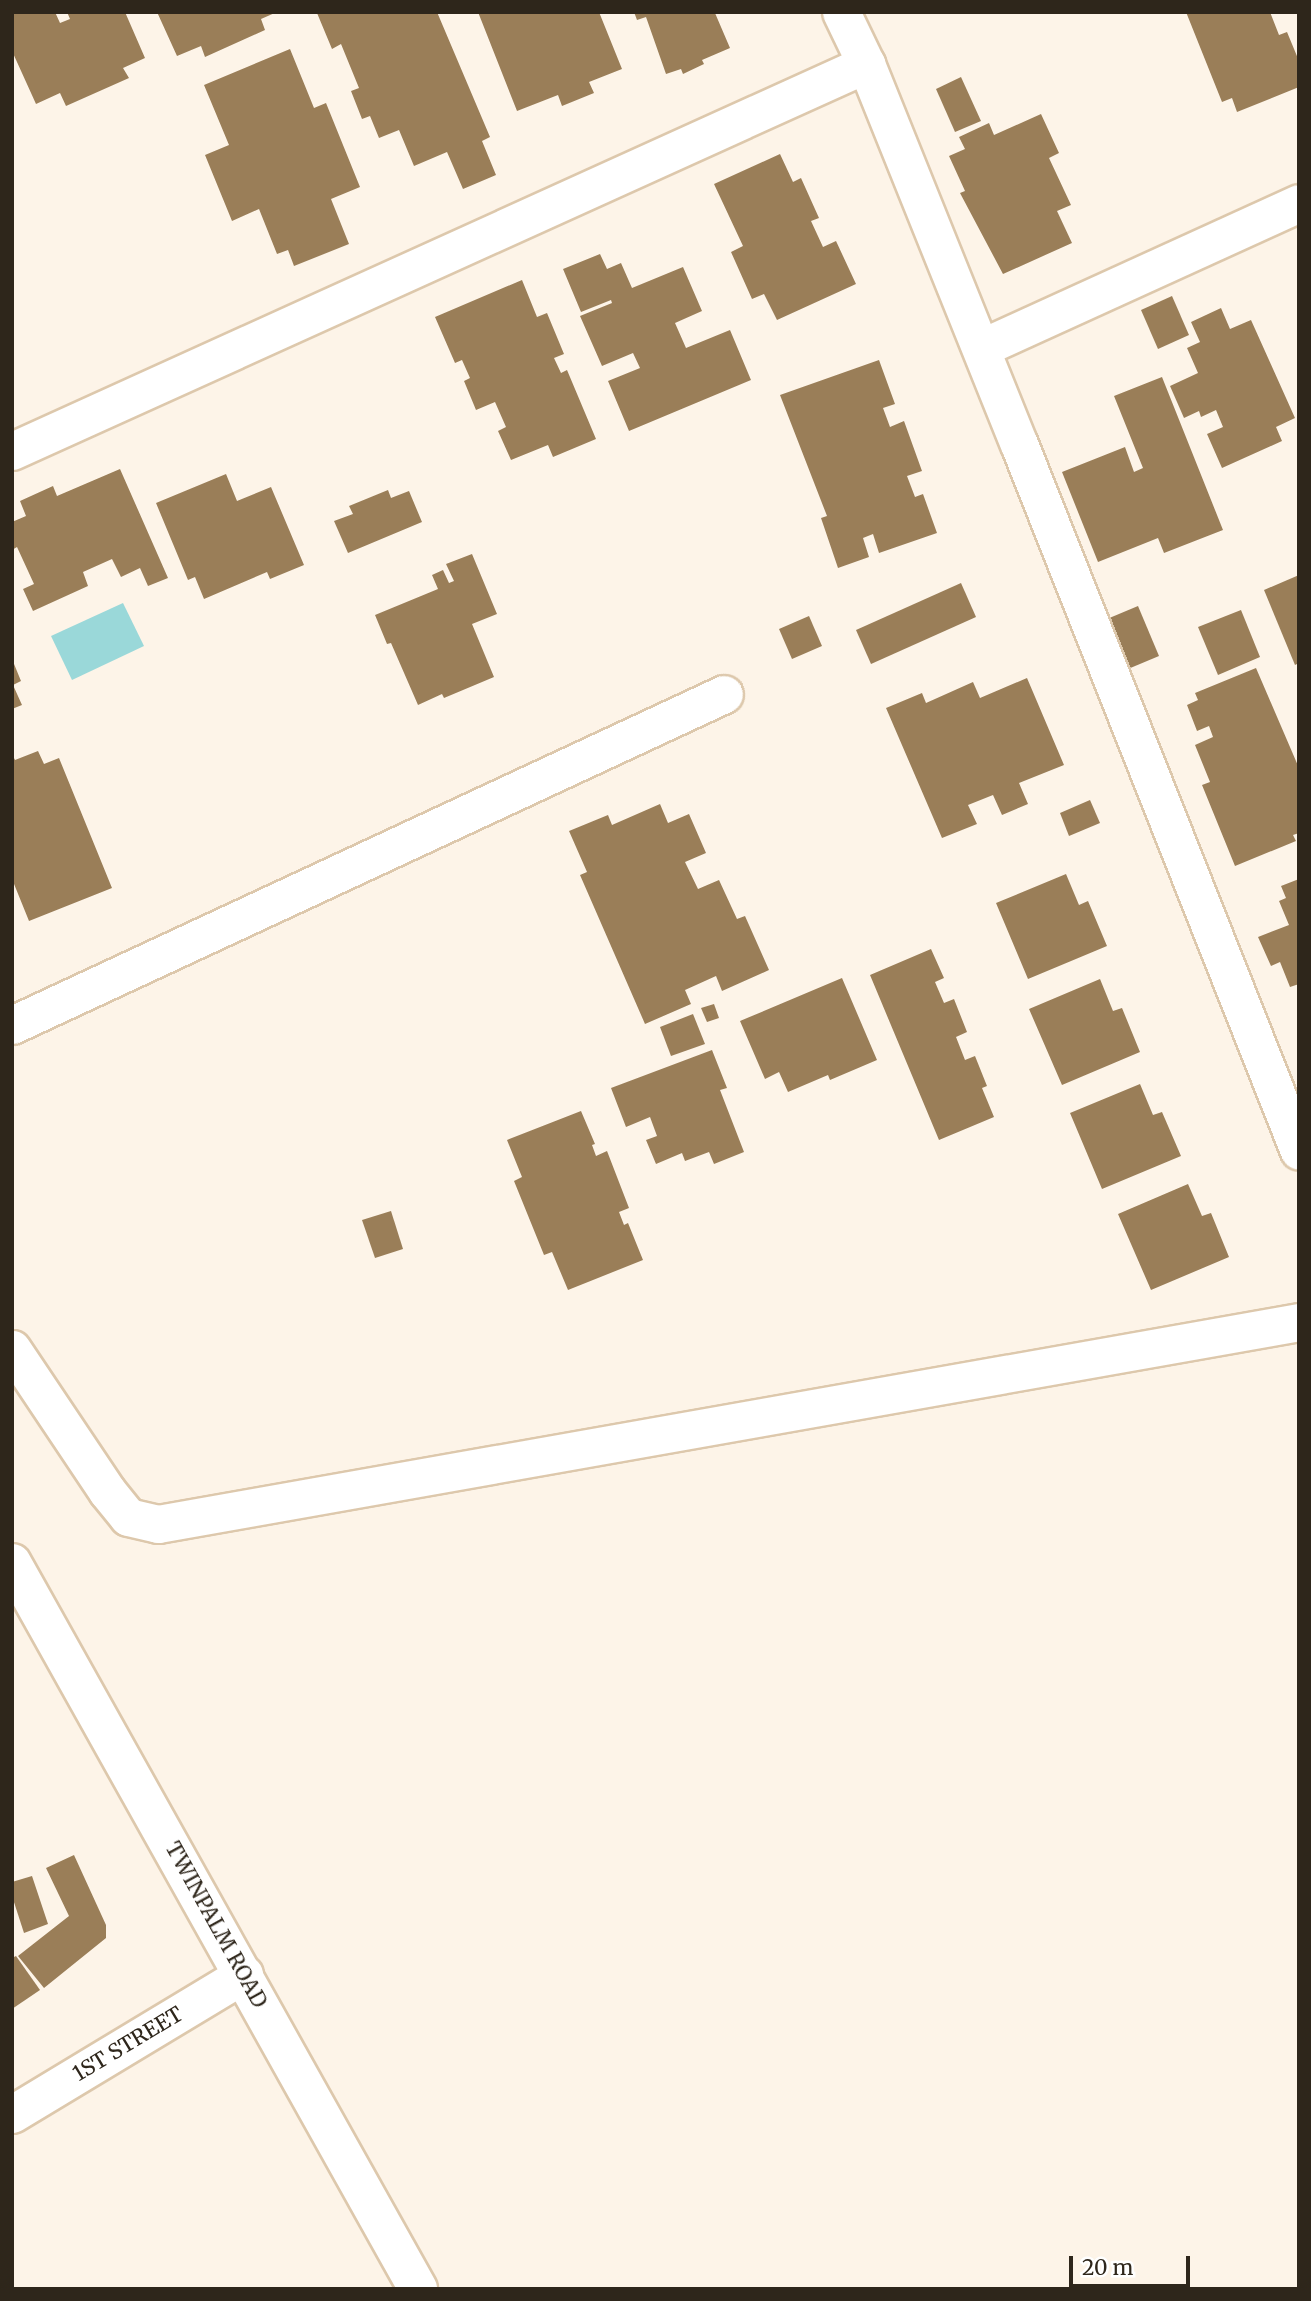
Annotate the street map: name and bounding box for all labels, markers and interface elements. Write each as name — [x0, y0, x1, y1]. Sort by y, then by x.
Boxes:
street label: TWINPALM ROAD — [160, 1837, 272, 2013]
street label: 1ST STREET — [69, 2001, 187, 2087]
scale bar — [1073, 2242, 1194, 2286]
text: 20 m — [1082, 2254, 1133, 2281]

